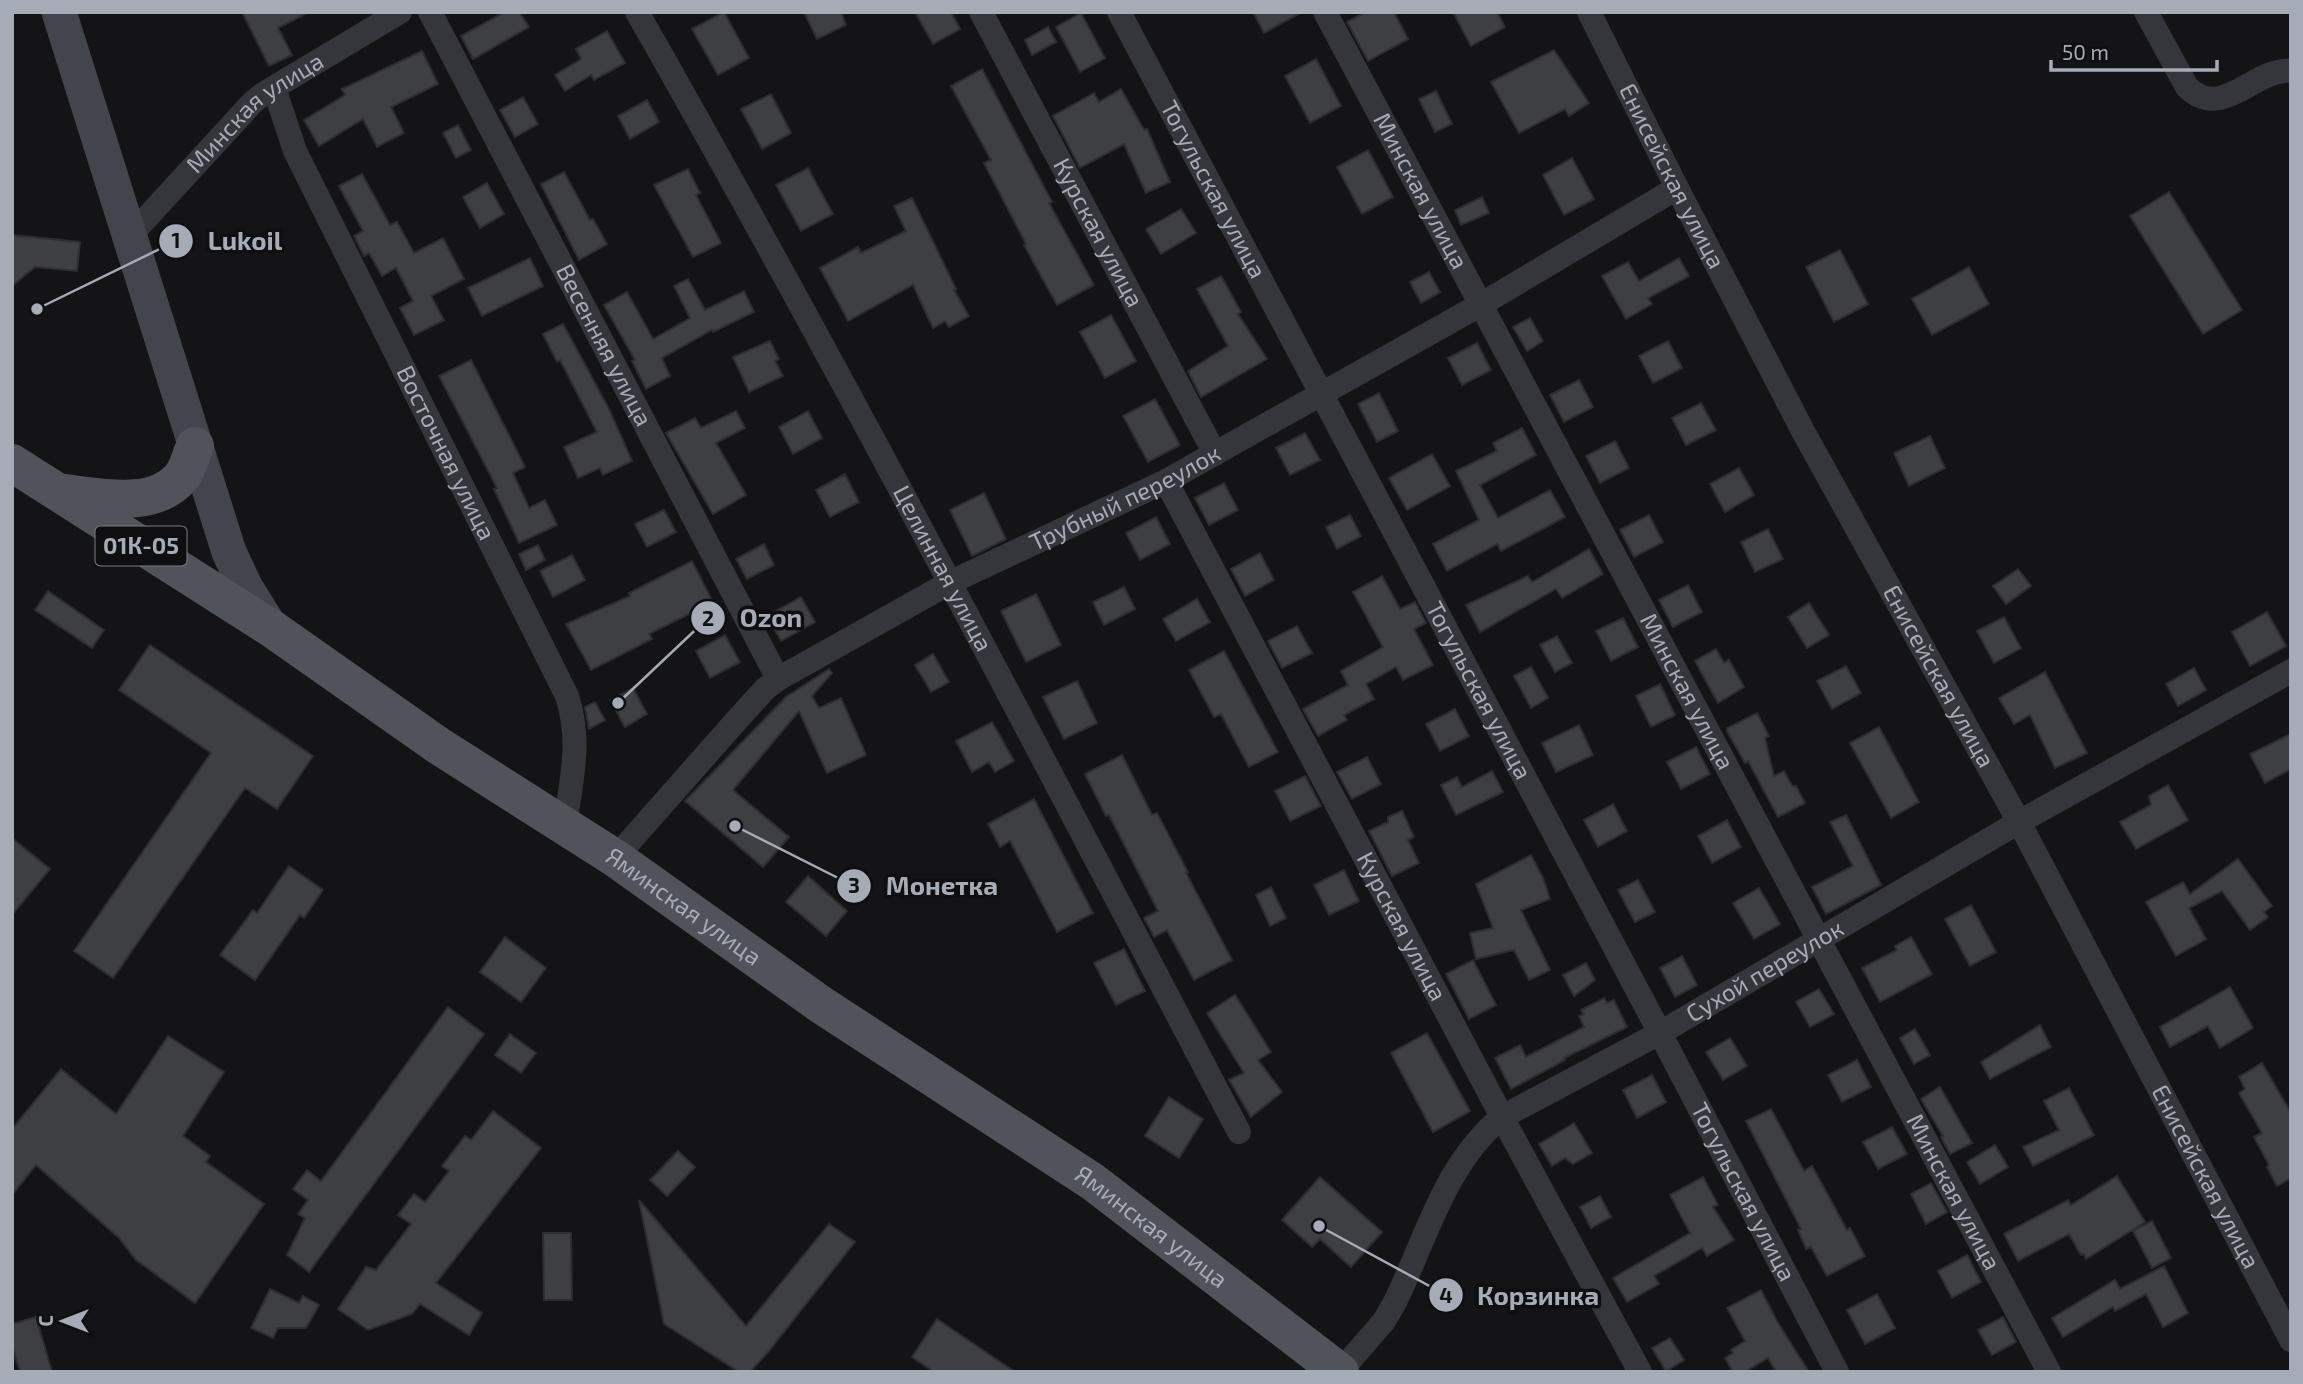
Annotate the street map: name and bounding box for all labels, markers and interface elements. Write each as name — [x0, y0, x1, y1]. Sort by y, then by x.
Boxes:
scale bar — [2051, 28, 2217, 72]
text: 50 m — [2062, 39, 2109, 64]
street label: Минская улица — [179, 45, 328, 178]
street label: Енисейская улица — [1614, 78, 1732, 273]
street label: Тогульская улица — [1155, 95, 1273, 283]
street label: Минская улица — [1368, 108, 1475, 273]
street label: Курская улица — [1048, 153, 1151, 312]
callout: Lukoil — [159, 217, 296, 264]
text: Lukoil — [208, 224, 283, 255]
text: 1 — [171, 227, 181, 252]
street label: Весенняя улица — [551, 259, 659, 431]
street label: Восточная улица — [391, 360, 503, 544]
street label: Трубный переулок — [1025, 438, 1225, 556]
street label: Целинная улица — [888, 480, 1000, 656]
road number: 01К-05 — [96, 526, 186, 566]
street label: Енисейская улица — [1878, 580, 2002, 772]
callout: Ozon — [691, 595, 816, 642]
street label: Тогульская улица — [1421, 596, 1539, 784]
text: Ozon — [740, 601, 802, 632]
text: 2 — [702, 605, 714, 630]
street label: Минская улица — [1635, 608, 1741, 774]
street label: Яминская улица — [601, 840, 768, 971]
street label: Курская улица — [1352, 847, 1454, 1005]
callout: Монетка — [837, 862, 1012, 909]
text: Монетка — [886, 869, 998, 900]
text: 3 — [848, 872, 860, 897]
street label: Сухой переулок — [1680, 912, 1848, 1027]
street label: Енисейская улица — [2146, 1079, 2267, 1273]
street label: Тогульская улица — [1686, 1097, 1803, 1286]
street label: Минская улица — [1901, 1109, 2008, 1274]
street label: Яминская улица — [1070, 1158, 1234, 1293]
callout: Корзинка — [1428, 1272, 1613, 1319]
text: Корзинка — [1477, 1279, 1599, 1310]
text: 4 — [1439, 1282, 1453, 1307]
north arrow — [28, 1286, 98, 1356]
text: С — [34, 1315, 57, 1327]

